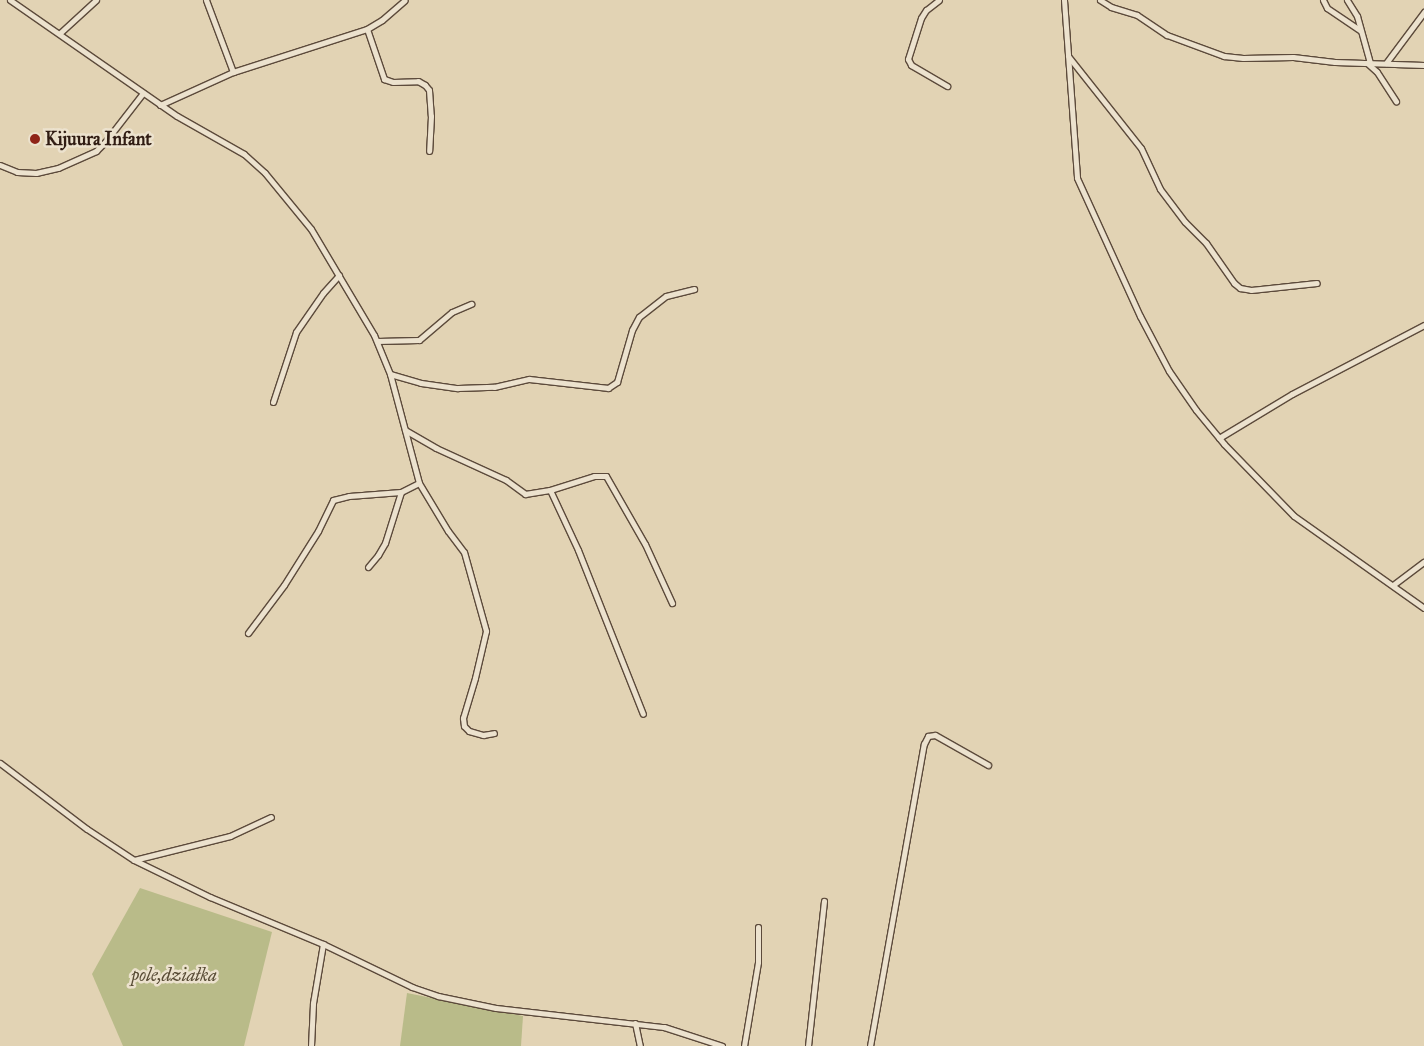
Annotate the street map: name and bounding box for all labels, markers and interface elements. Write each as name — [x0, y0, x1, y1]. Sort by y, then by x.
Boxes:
place label: Kijuura Infant — [45, 128, 152, 150]
marker: Kijuura Infant — [29, 133, 41, 145]
park label: pole,działka — [131, 964, 217, 986]

